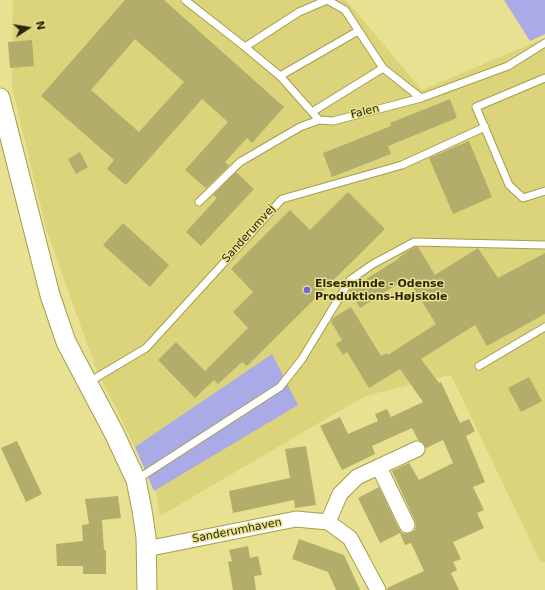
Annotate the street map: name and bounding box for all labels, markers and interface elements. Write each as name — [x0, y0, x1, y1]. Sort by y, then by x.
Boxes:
north arrow — [8, 8, 48, 48]
text: N — [33, 20, 48, 31]
street label: Falen — [349, 102, 381, 122]
street label: Sanderumvej — [220, 202, 278, 266]
place label: Elsesminde - Odense Produktions-Højskole — [315, 277, 447, 303]
marker: Elsesminde - Odense Produktions-Højskole — [302, 285, 312, 295]
street label: Sanderumhaven — [191, 516, 283, 546]

